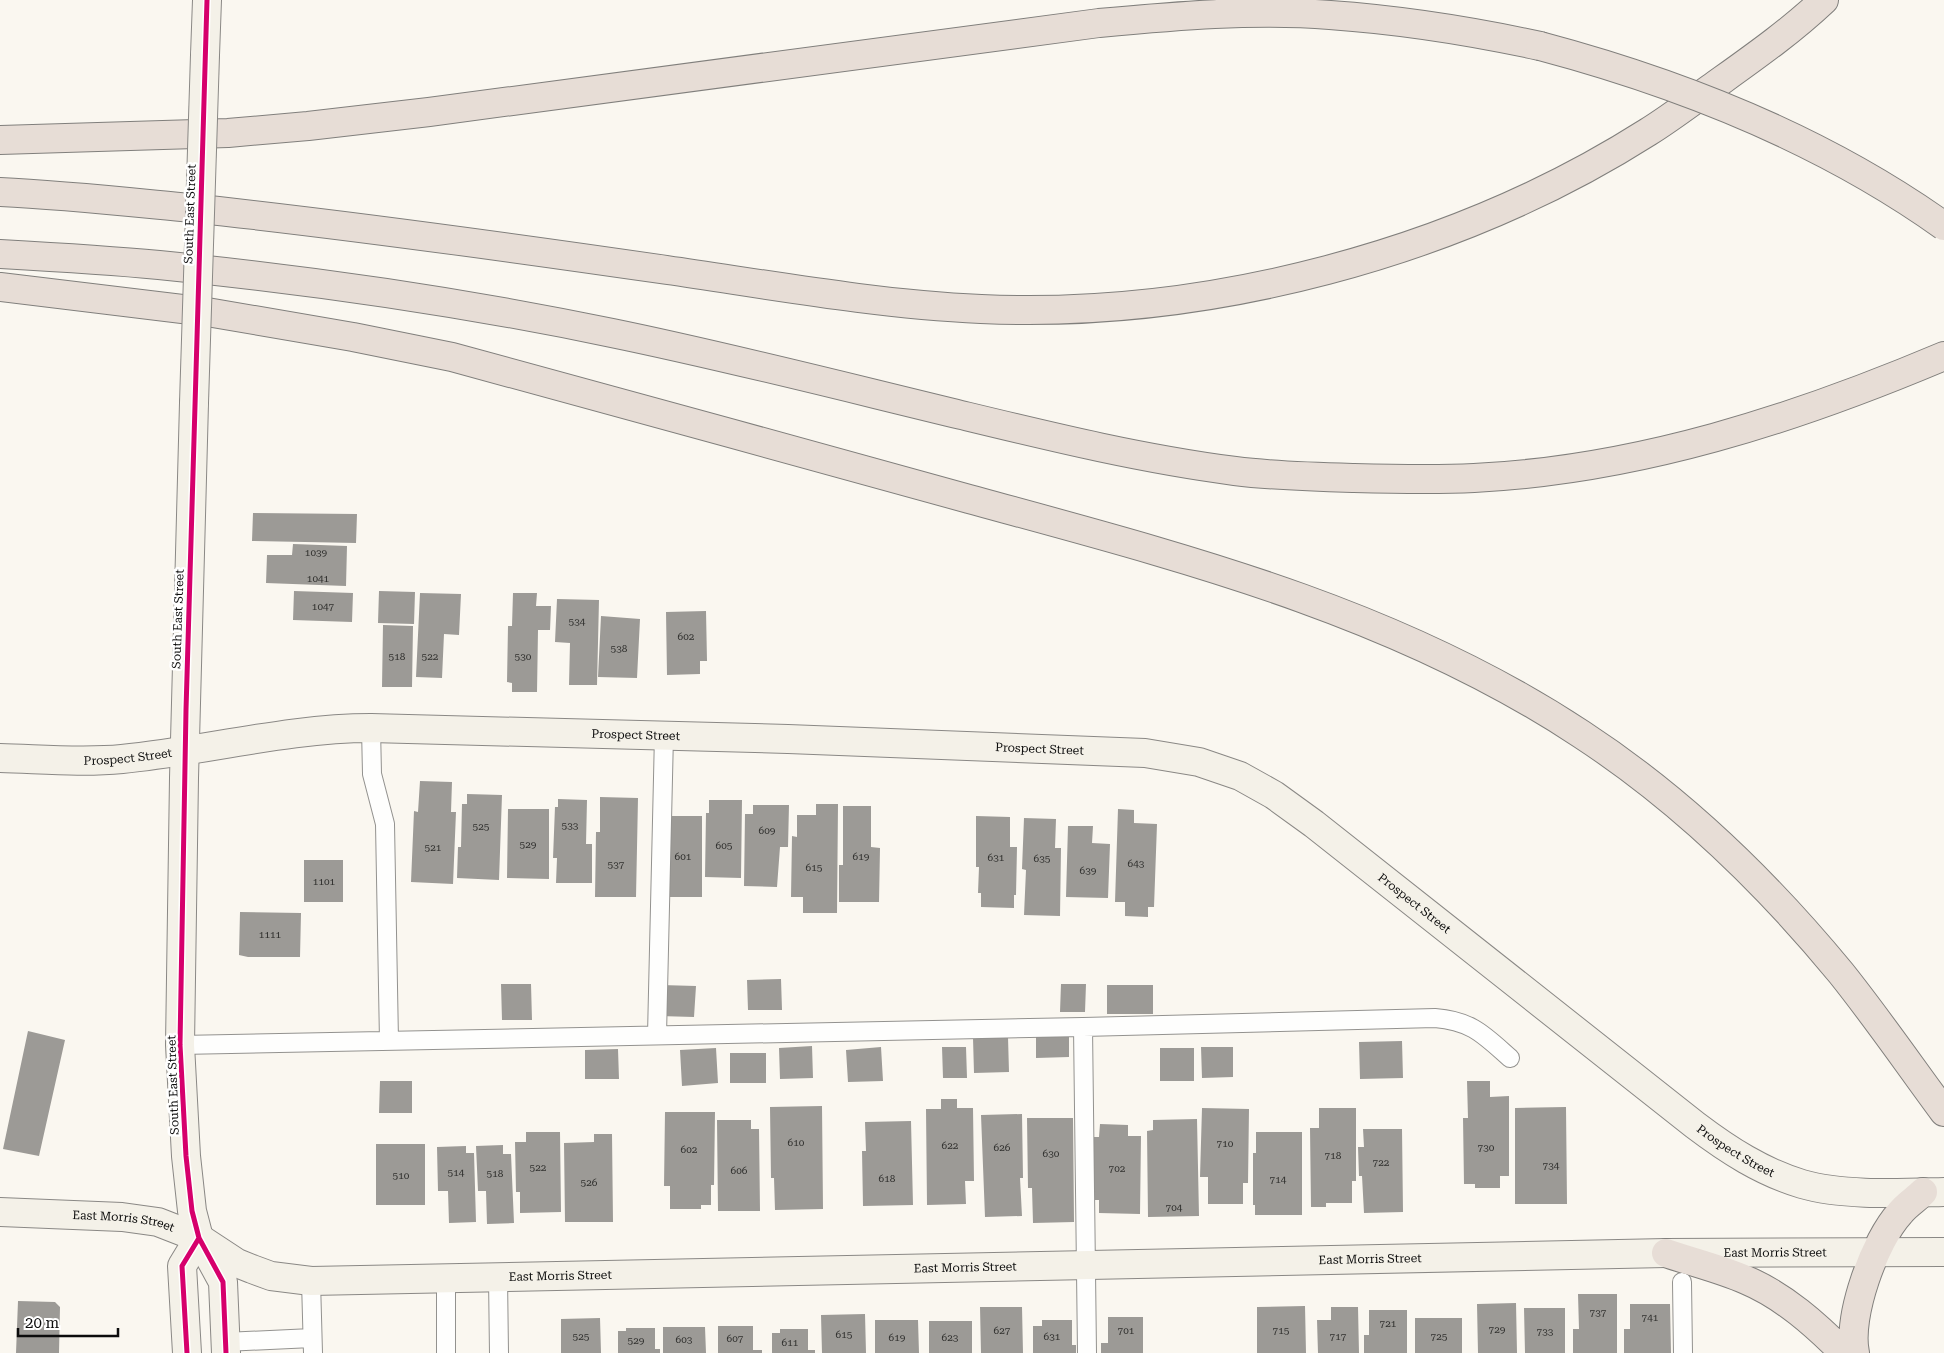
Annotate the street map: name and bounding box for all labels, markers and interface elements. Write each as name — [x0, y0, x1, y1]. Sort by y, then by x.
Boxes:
street label: South East Street — [181, 163, 199, 264]
house number: 1039 — [305, 547, 328, 558]
street label: South East Street — [169, 568, 187, 669]
house number: 1041 — [307, 573, 330, 584]
house number: 1047 — [312, 601, 335, 612]
house number: 534 — [569, 616, 586, 627]
house number: 602 — [678, 631, 695, 642]
house number: 538 — [611, 643, 628, 654]
house number: 518 — [389, 651, 406, 662]
house number: 522 — [422, 651, 439, 662]
house number: 530 — [515, 651, 532, 662]
street label: Prospect Street — [591, 727, 681, 743]
street label: Prospect Street — [995, 740, 1085, 758]
street label: Prospect Street — [84, 746, 173, 768]
house number: 533 — [562, 820, 579, 831]
house number: 525 — [473, 821, 490, 832]
house number: 609 — [759, 825, 776, 836]
house number: 529 — [520, 839, 537, 850]
house number: 605 — [716, 840, 733, 851]
house number: 521 — [425, 842, 442, 853]
house number: 601 — [675, 851, 692, 862]
house number: 619 — [853, 851, 870, 862]
house number: 631 — [988, 852, 1005, 863]
house number: 635 — [1034, 853, 1051, 864]
house number: 643 — [1128, 858, 1145, 869]
house number: 537 — [608, 859, 625, 870]
house number: 615 — [806, 862, 823, 873]
house number: 639 — [1080, 865, 1097, 876]
street label: Prospect Street — [1375, 870, 1454, 937]
house number: 1101 — [313, 876, 336, 887]
house number: 1111 — [259, 929, 282, 940]
street label: South East Street — [164, 1034, 182, 1135]
street label: Prospect Street — [1694, 1122, 1777, 1180]
house number: 610 — [788, 1137, 805, 1148]
house number: 710 — [1217, 1138, 1234, 1149]
house number: 622 — [942, 1140, 959, 1151]
house number: 626 — [994, 1142, 1011, 1153]
house number: 730 — [1478, 1142, 1495, 1153]
house number: 602 — [681, 1144, 698, 1155]
house number: 630 — [1043, 1148, 1060, 1159]
house number: 718 — [1325, 1150, 1342, 1161]
house number: 722 — [1373, 1157, 1390, 1168]
house number: 734 — [1543, 1160, 1560, 1171]
house number: 522 — [530, 1162, 547, 1173]
house number: 702 — [1109, 1163, 1126, 1174]
house number: 606 — [731, 1165, 748, 1176]
house number: 514 — [448, 1167, 465, 1178]
house number: 518 — [487, 1168, 504, 1179]
house number: 510 — [393, 1170, 410, 1181]
house number: 618 — [879, 1173, 896, 1184]
house number: 714 — [1270, 1174, 1287, 1185]
house number: 526 — [581, 1177, 598, 1188]
house number: 704 — [1166, 1202, 1183, 1213]
street label: East Morris Street — [72, 1208, 177, 1235]
street label: East Morris Street — [1723, 1245, 1827, 1260]
street label: East Morris Street — [1318, 1251, 1422, 1267]
street label: East Morris Street — [913, 1259, 1017, 1276]
street label: East Morris Street — [509, 1268, 613, 1284]
scale bar — [18, 1306, 118, 1338]
house number: 737 — [1590, 1307, 1607, 1318]
house number: 741 — [1642, 1312, 1659, 1323]
text: 20 m — [25, 1314, 60, 1332]
house number: 721 — [1380, 1318, 1397, 1329]
house number: 729 — [1489, 1324, 1506, 1335]
house number: 627 — [994, 1325, 1011, 1336]
house number: 701 — [1118, 1325, 1135, 1336]
house number: 715 — [1273, 1325, 1290, 1336]
house number: 733 — [1537, 1326, 1554, 1337]
house number: 615 — [836, 1329, 853, 1340]
house number: 525 — [573, 1331, 590, 1342]
house number: 631 — [1044, 1331, 1061, 1342]
house number: 717 — [1330, 1331, 1347, 1342]
house number: 725 — [1431, 1331, 1448, 1342]
house number: 619 — [889, 1332, 906, 1343]
house number: 623 — [942, 1332, 959, 1343]
house number: 607 — [727, 1333, 744, 1344]
house number: 603 — [676, 1334, 693, 1345]
house number: 529 — [628, 1335, 645, 1346]
house number: 611 — [782, 1337, 799, 1348]

